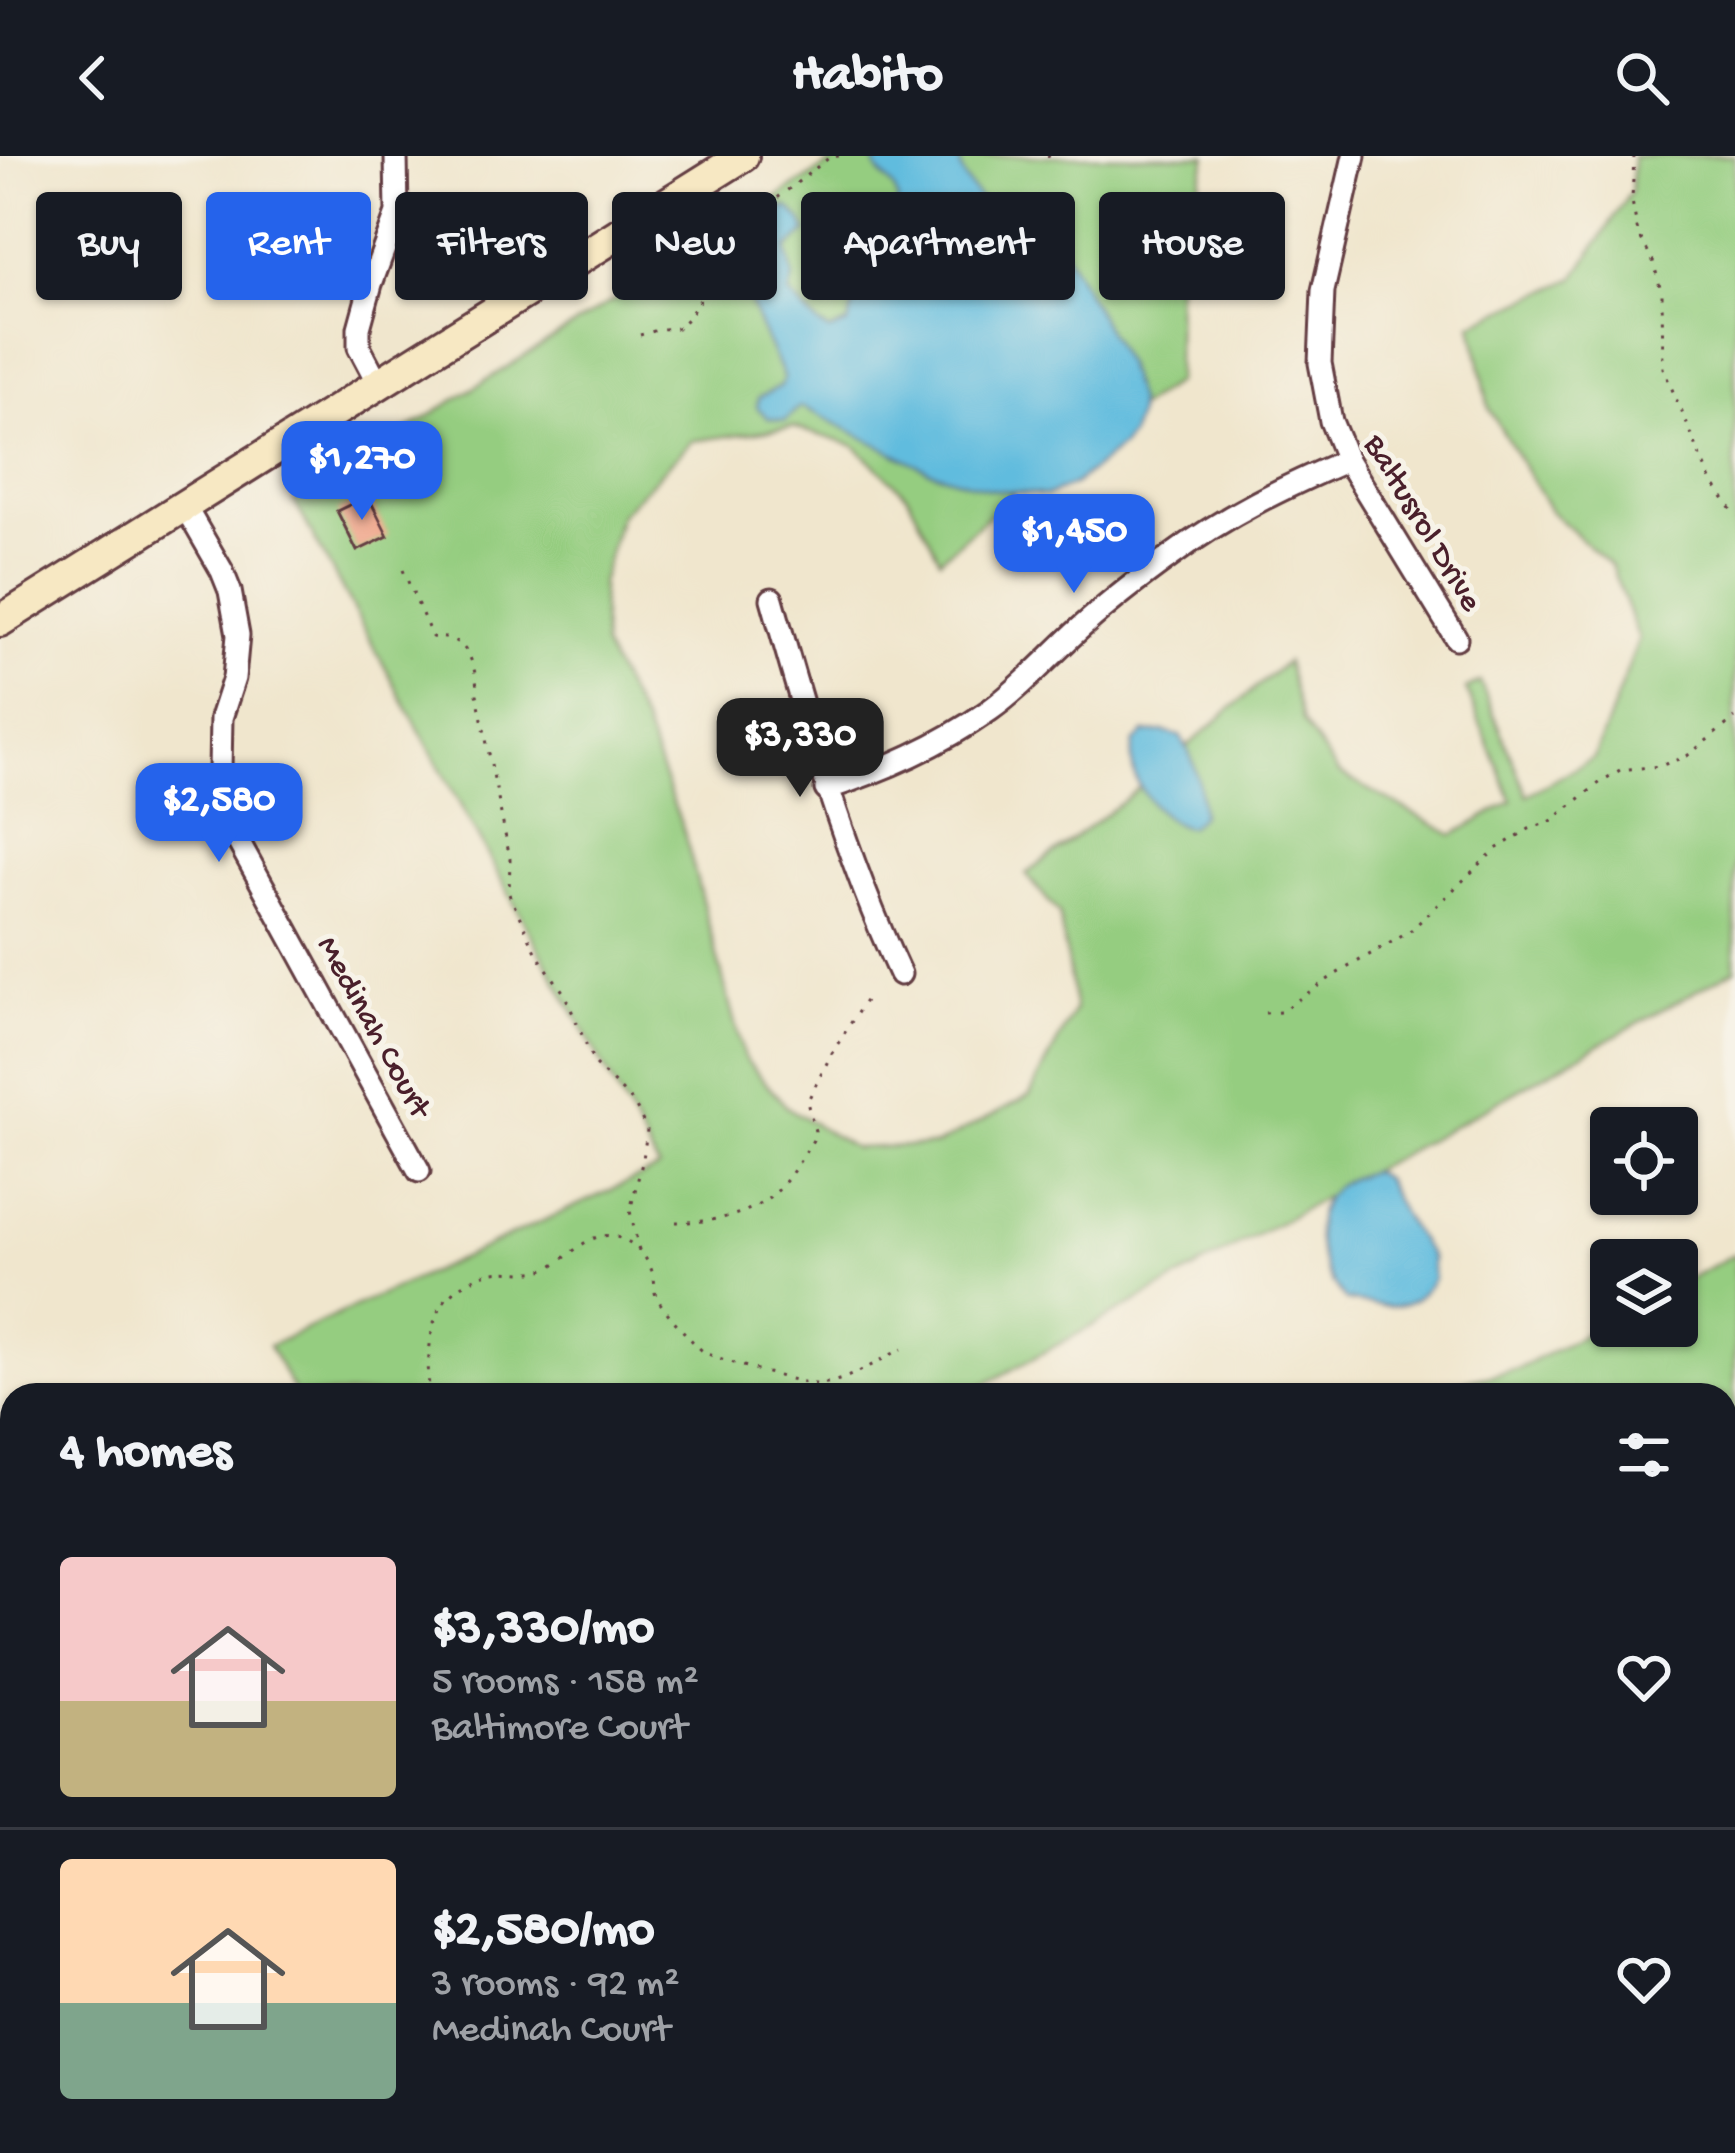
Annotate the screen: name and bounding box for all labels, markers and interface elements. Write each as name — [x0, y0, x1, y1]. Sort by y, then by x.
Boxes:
icon: back — [60, 45, 126, 111]
icon: search — [1609, 45, 1675, 111]
text: Habito — [792, 46, 943, 110]
chip: Buy — [36, 192, 182, 300]
chip: Rent — [206, 192, 371, 300]
chip: Filters — [395, 192, 588, 300]
chip: New — [612, 192, 777, 300]
chip: Apartment — [801, 192, 1075, 300]
chip: House — [1099, 192, 1285, 300]
pin: $1,270 — [264, 421, 460, 523]
street label: Baltusrol Drive — [1353, 428, 1489, 620]
text: $1,270 — [308, 437, 416, 483]
pin: $1,450 — [976, 494, 1172, 596]
text: $1,450 — [1021, 510, 1127, 556]
pin: $3,330 — [702, 698, 898, 800]
text: $3,330 — [744, 714, 856, 760]
pin: $2,580 — [121, 763, 317, 865]
text: $2,580 — [163, 779, 275, 825]
street label: Medinah Court — [306, 931, 438, 1127]
map controls — [1590, 1107, 1698, 1347]
button: locate — [1590, 1107, 1698, 1215]
button: layers — [1590, 1239, 1698, 1347]
icon: filters — [1611, 1422, 1677, 1488]
text: 4 homes — [60, 1425, 231, 1485]
text: $3,330/mo — [432, 1601, 654, 1661]
icon: home — [156, 1605, 300, 1749]
icon: heart — [1611, 1644, 1677, 1710]
text: 5 rooms · 158 m² — [432, 1661, 699, 1707]
text: Baltimore Court — [432, 1707, 687, 1753]
text: $2,580/mo — [432, 1903, 655, 1963]
icon: home — [156, 1907, 300, 2051]
icon: heart — [1611, 1946, 1677, 2012]
text: 3 rooms · 92 m² — [432, 1963, 680, 2009]
text: Medinah Court — [432, 2009, 670, 2055]

